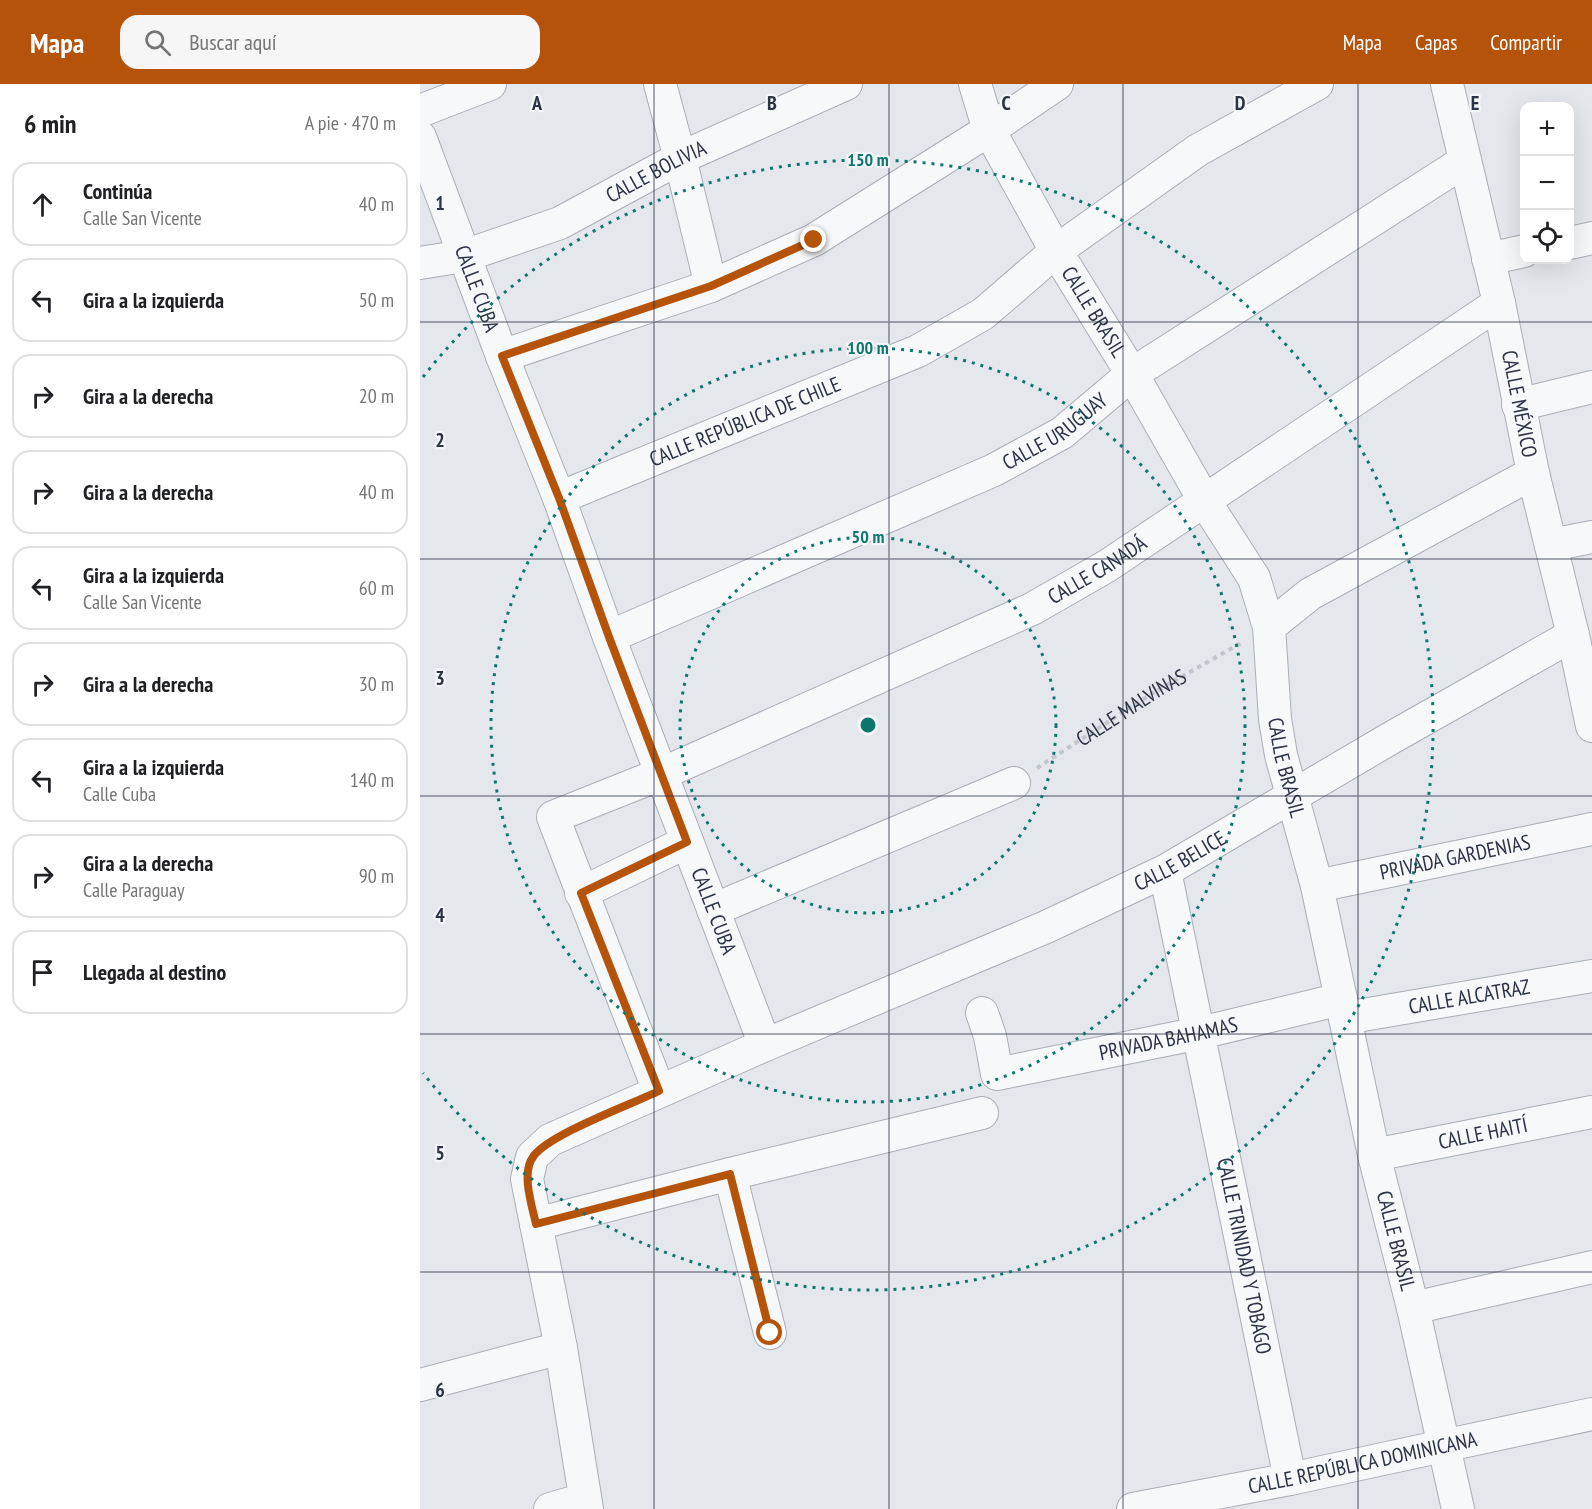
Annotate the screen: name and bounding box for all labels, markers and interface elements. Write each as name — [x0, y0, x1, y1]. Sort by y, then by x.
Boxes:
search box — [120, 15, 540, 69]
text: Mapa — [30, 24, 84, 61]
icon: search — [141, 26, 174, 59]
text: Buscar aquí — [189, 28, 277, 56]
text: Mapa — [1343, 29, 1382, 56]
text: Capas — [1415, 29, 1457, 56]
text: Compartir — [1490, 29, 1562, 56]
text: A — [531, 90, 543, 116]
text: B — [767, 90, 777, 116]
text: C — [1001, 90, 1011, 116]
text: D — [1235, 90, 1246, 116]
text: E — [1471, 90, 1479, 116]
map controls — [1520, 102, 1574, 264]
button: + — [1520, 102, 1574, 156]
text: 6 min — [24, 107, 77, 140]
text: A pie · 470 m — [305, 110, 396, 136]
street label: CALLE BOLIVIA — [601, 134, 710, 209]
text: 150 m — [847, 148, 889, 171]
button: − — [1520, 156, 1574, 210]
text: Continúa — [83, 177, 152, 205]
icon: ahead — [26, 188, 59, 221]
text: 1 — [435, 190, 445, 216]
text: 40 m — [359, 191, 394, 217]
text: Calle San Vicente — [83, 205, 202, 231]
button: locate — [1520, 210, 1574, 264]
route end — [800, 226, 826, 252]
street label: CALLE CUBA — [449, 241, 506, 336]
street label: CALLE BRASIL — [1056, 261, 1133, 362]
icon: left — [26, 284, 59, 317]
text: Gira a la izquierda — [83, 286, 224, 314]
text: 50 m — [359, 287, 394, 313]
text: 100 m — [847, 336, 889, 359]
street label: CALLE MÉXICO — [1496, 348, 1544, 460]
street label: CALLE REPÚBLICA DE CHILE — [645, 370, 844, 472]
icon: right — [26, 380, 59, 413]
text: Gira a la derecha — [83, 382, 213, 410]
text: 20 m — [359, 383, 394, 409]
street label: CALLE URUGUAY — [997, 386, 1113, 476]
text: 2 — [435, 427, 445, 453]
icon: right — [26, 476, 59, 509]
text: Gira a la derecha — [83, 478, 213, 506]
text: 40 m — [359, 479, 394, 505]
text: 50 m — [852, 525, 884, 548]
street label: CALLE CANADÁ — [1043, 529, 1152, 610]
text: Gira a la izquierda — [83, 561, 224, 589]
icon: left — [26, 572, 59, 605]
text: 60 m — [359, 575, 394, 601]
text: Calle San Vicente — [83, 589, 202, 615]
street label: CALLE MALVINAS — [1071, 663, 1191, 752]
text: 3 — [435, 665, 445, 691]
icon: right — [26, 668, 59, 701]
text: Gira a la derecha — [83, 670, 213, 698]
text: 30 m — [359, 671, 394, 697]
centre of rings — [858, 715, 878, 735]
street label: CALLE BRASIL — [1262, 716, 1312, 821]
text: Gira a la izquierda — [83, 753, 224, 781]
icon: left — [26, 764, 59, 797]
text: 140 m — [350, 767, 394, 793]
text: Calle Cuba — [83, 781, 156, 807]
street label: CALLE BELICE — [1129, 824, 1231, 897]
street label: PRIVADA GARDENIAS — [1377, 828, 1533, 886]
text: Gira a la derecha — [83, 849, 213, 877]
icon: right — [26, 860, 59, 893]
text: 90 m — [359, 863, 394, 889]
street label: CALLE CUBA — [686, 864, 743, 958]
text: Calle Paraguay — [83, 877, 185, 903]
text: 4 — [435, 902, 445, 928]
icon: arrive — [26, 956, 59, 989]
text: Llegada al destino — [83, 958, 226, 986]
street label: CALLE ALCATRAZ — [1406, 973, 1532, 1020]
street label: PRIVADA BAHAMAS — [1097, 1010, 1240, 1066]
street label: CALLE HAITÍ — [1436, 1111, 1531, 1155]
text: 5 — [435, 1140, 445, 1166]
street label: CALLE TRINIDAD Y TOBAGO — [1211, 1155, 1278, 1357]
street label: CALLE BRASIL — [1371, 1188, 1422, 1294]
route start — [756, 1319, 782, 1345]
text: 6 — [435, 1377, 445, 1403]
street label: CALLE REPÚBLICA DOMINICANA — [1246, 1425, 1479, 1500]

